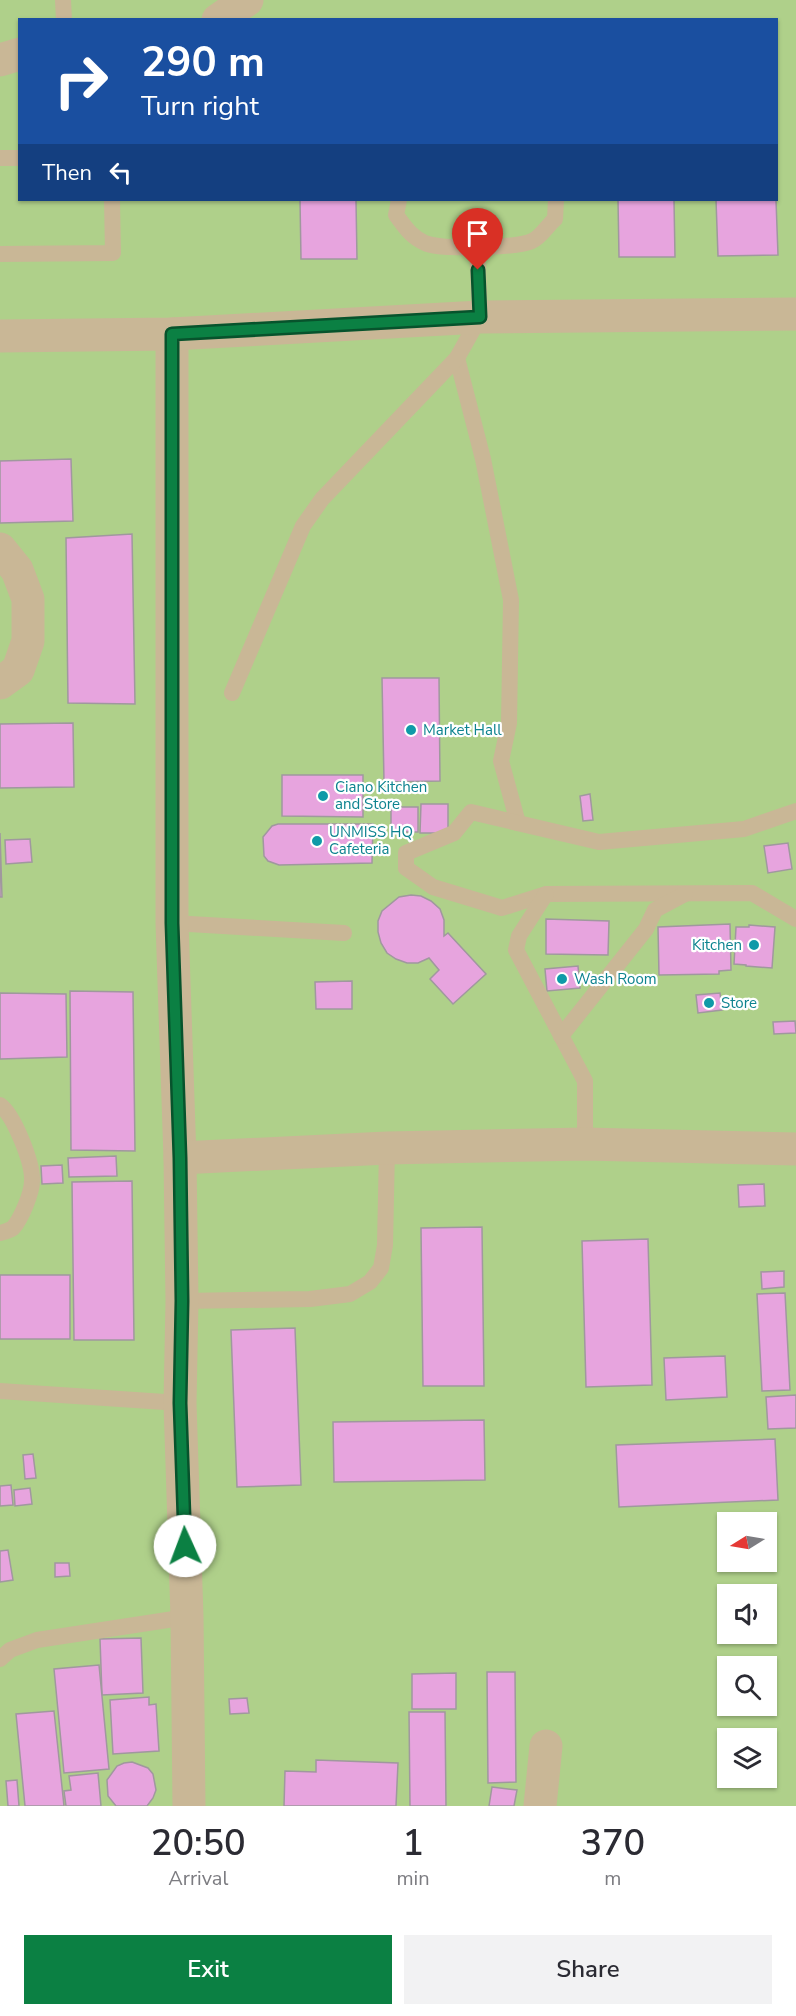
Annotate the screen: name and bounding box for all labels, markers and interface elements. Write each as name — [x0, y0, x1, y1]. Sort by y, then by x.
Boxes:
text: 290 m — [141, 34, 265, 91]
icon: right — [42, 42, 120, 120]
text: Turn right — [141, 88, 259, 125]
icon: left — [104, 156, 137, 189]
text: Then — [42, 158, 92, 188]
pin — [452, 208, 503, 270]
icon: arrive — [461, 217, 494, 250]
place label: Market Hall — [423, 720, 502, 740]
marker: Market Hall — [404, 723, 418, 737]
place label: Ciano Kitchen and Store — [335, 777, 427, 814]
marker: Ciano Kitchen and Store — [316, 789, 330, 803]
place label: UNMISS HQ Cafeteria — [329, 822, 413, 859]
marker: UNMISS HQ Cafeteria — [310, 834, 324, 848]
place label: Kitchen — [692, 935, 742, 955]
marker: Kitchen — [747, 938, 761, 952]
place label: Wash Room — [574, 969, 657, 989]
marker: Wash Room — [555, 972, 569, 986]
place label: Store — [721, 993, 757, 1013]
marker: Store — [702, 996, 716, 1010]
north arrow — [717, 1512, 777, 1572]
map controls — [717, 1512, 777, 1788]
position arrow — [153, 1514, 217, 1578]
button: sound — [717, 1584, 777, 1644]
button: search — [717, 1656, 777, 1716]
button: layers — [717, 1728, 777, 1788]
text: 20:50 — [151, 1819, 246, 1868]
text: 1 — [402, 1819, 424, 1868]
text: 370 — [580, 1819, 645, 1868]
text: Arrival — [168, 1865, 228, 1892]
text: min — [397, 1865, 430, 1892]
text: m — [604, 1865, 621, 1892]
button: Exit — [24, 1935, 392, 2004]
button: Share — [404, 1935, 772, 2004]

